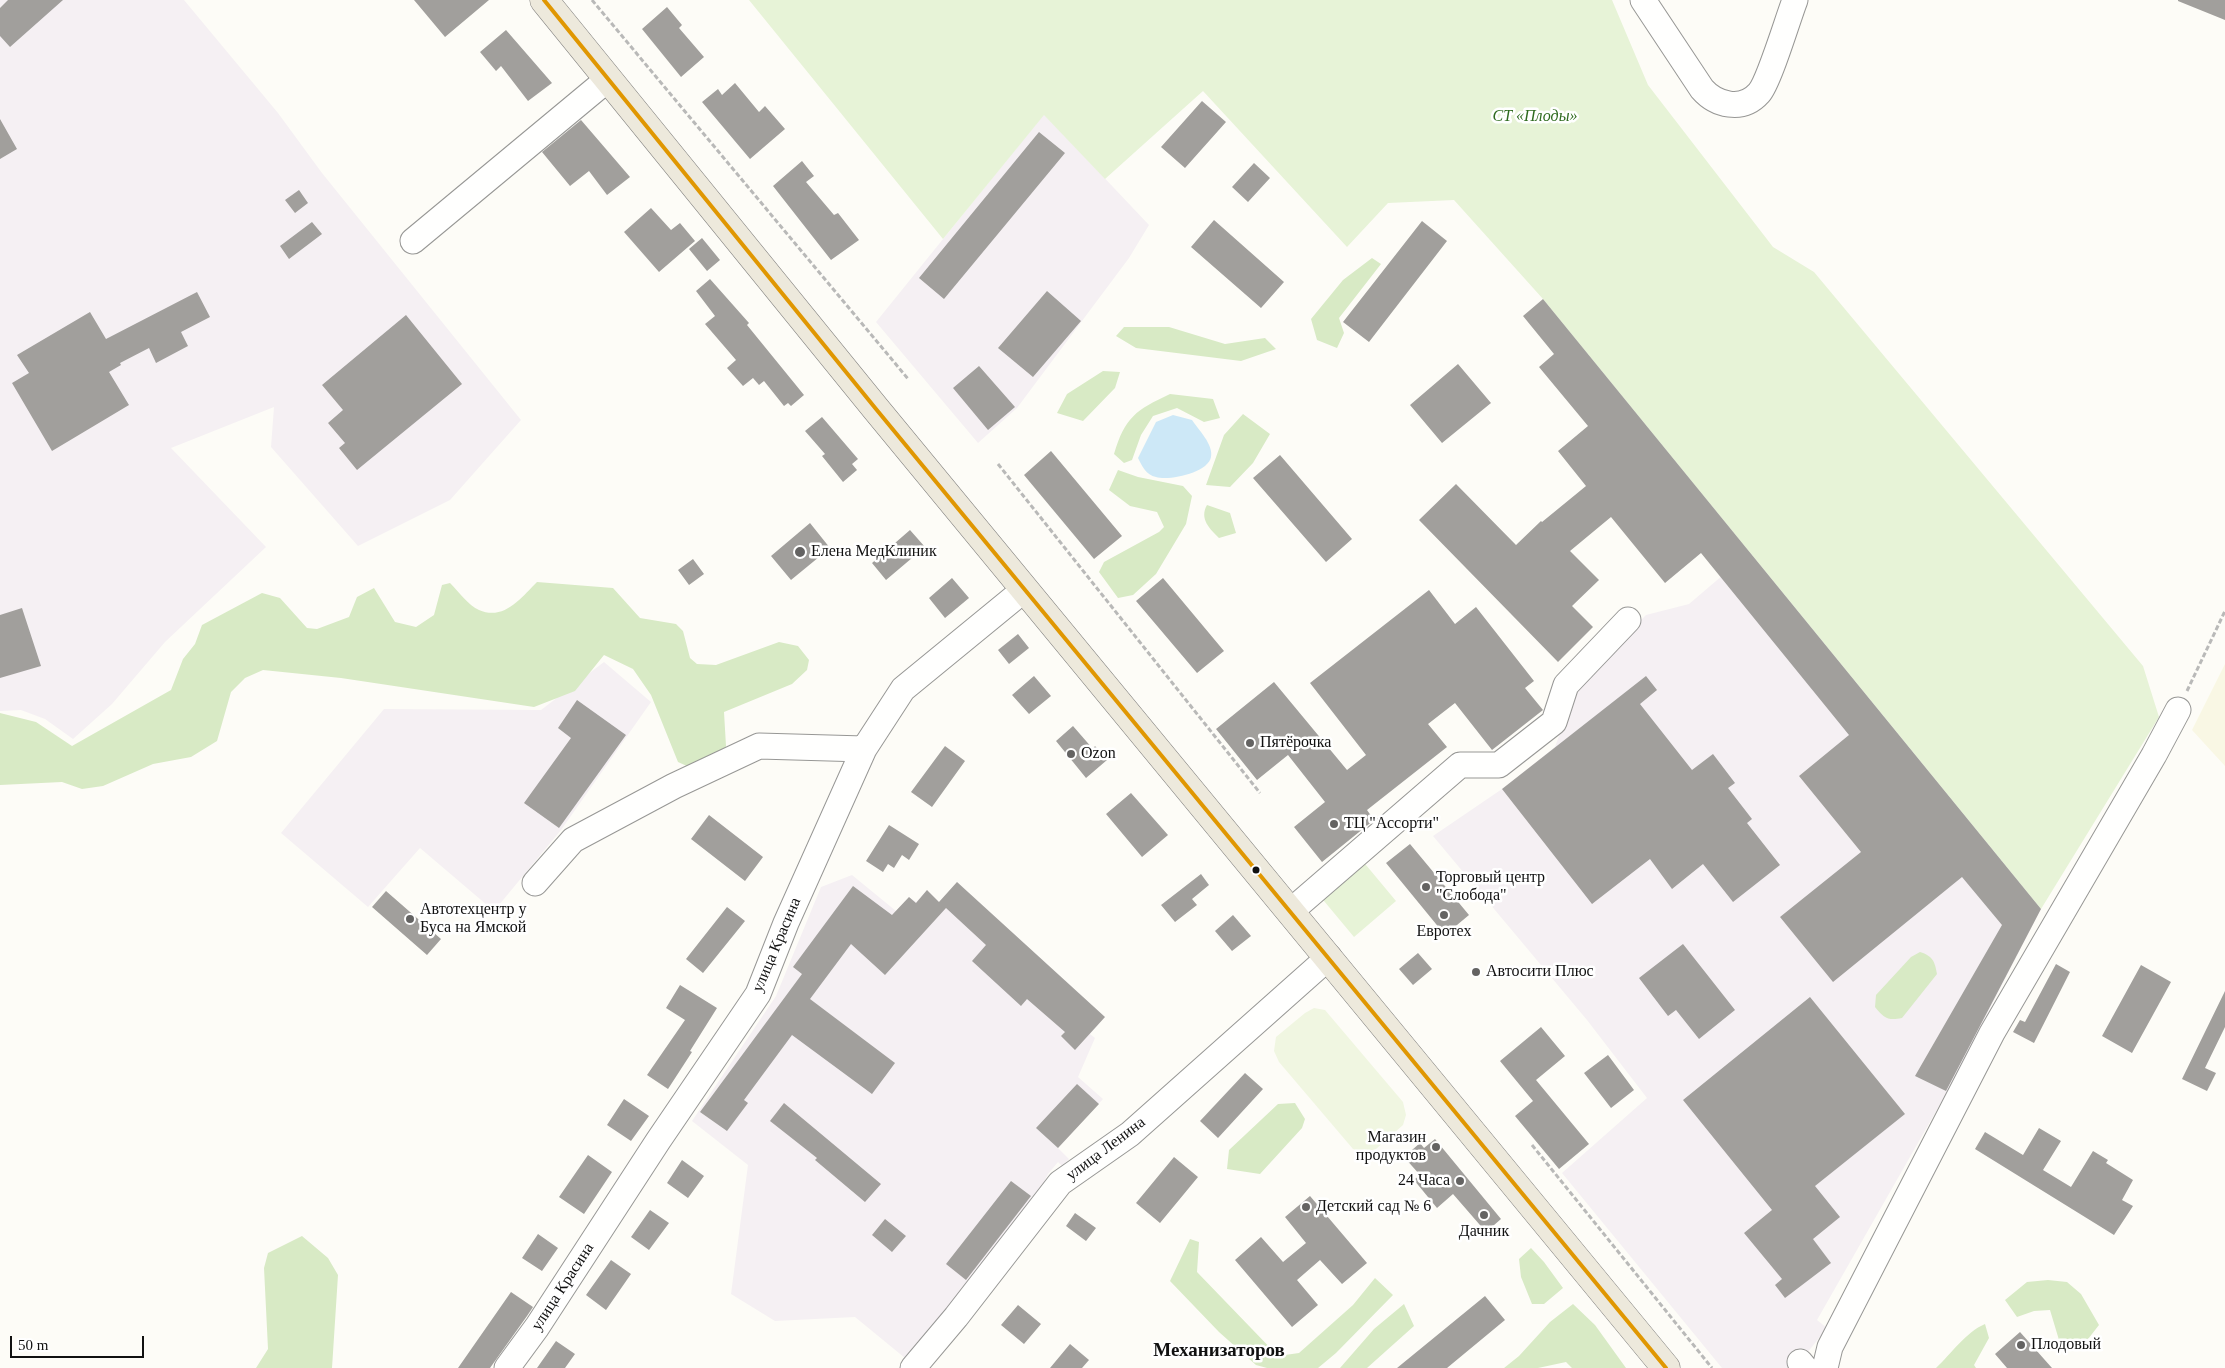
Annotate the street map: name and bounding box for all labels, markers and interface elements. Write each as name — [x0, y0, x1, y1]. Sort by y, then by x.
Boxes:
park label: СТ «Плоды» — [1492, 107, 1578, 127]
place label: Елена МедКлиник — [811, 542, 937, 562]
marker: Елена МедКлиник — [793, 545, 807, 559]
place label: Пятёрочка — [1260, 733, 1331, 753]
marker: Пятёрочка — [1244, 737, 1256, 749]
place label: Ozon — [1081, 744, 1116, 764]
marker: Ozon — [1065, 748, 1077, 760]
place label: ТЦ "Ассорти" — [1344, 814, 1439, 834]
marker: ТЦ "Ассорти" — [1328, 818, 1340, 830]
unlabelled marker — [1251, 865, 1261, 875]
place label: Торговый центр "Слобода" — [1436, 868, 1545, 906]
marker: Торговый центр "Слобода" — [1420, 881, 1432, 893]
street label: улица Красина — [749, 895, 805, 995]
place label: Автотехцентр у Буса на Ямской — [420, 900, 527, 938]
marker: Евротех — [1438, 909, 1450, 921]
marker: Автотехцентр у Буса на Ямской — [404, 913, 416, 925]
place label: Евротех — [1416, 922, 1472, 942]
place label: Автосити Плюс — [1486, 962, 1594, 982]
marker: Автосити Плюс — [1470, 966, 1482, 978]
street label: улица Ленина — [1063, 1113, 1149, 1185]
place label: Магазин продуктов — [1356, 1128, 1426, 1166]
marker: Магазин продуктов — [1430, 1141, 1442, 1153]
place label: 24 Часа — [1398, 1171, 1450, 1191]
marker: 24 Часа — [1454, 1175, 1466, 1187]
place label: Детский сад № 6 — [1316, 1197, 1431, 1217]
marker: Детский сад № 6 — [1300, 1201, 1312, 1213]
marker: Дачник — [1478, 1209, 1490, 1221]
place label: Дачник — [1459, 1222, 1509, 1242]
street label: улица Красина — [528, 1240, 598, 1334]
scale bar — [12, 1326, 146, 1358]
place label: Плодовый — [2031, 1335, 2101, 1355]
text: 50 m — [18, 1337, 48, 1353]
marker: Плодовый — [2015, 1339, 2027, 1351]
district label: Механизаторов — [1153, 1340, 1285, 1362]

